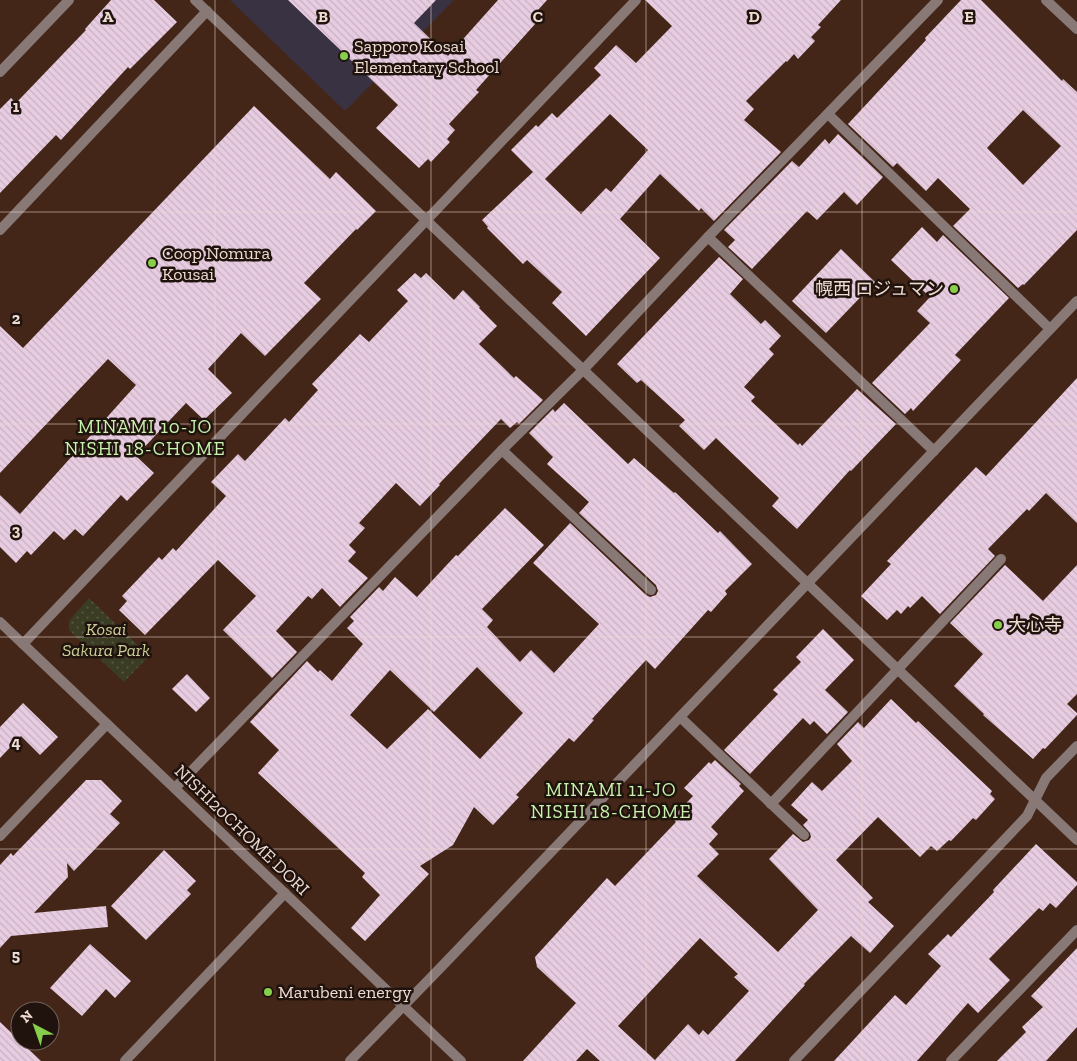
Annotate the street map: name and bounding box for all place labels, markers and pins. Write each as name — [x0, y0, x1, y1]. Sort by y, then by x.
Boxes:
place label: Sapporo Kosai Elementary School — [354, 35, 499, 78]
marker: Sapporo Kosai Elementary School — [338, 50, 350, 62]
place label: Coop Nomura Kousai — [162, 242, 270, 285]
marker: Coop Nomura Kousai — [146, 257, 158, 269]
place label: 幌西 ロジュマン — [815, 278, 944, 300]
marker: 幌西 ロジュマン — [948, 283, 960, 295]
place label: 大心寺 — [1008, 614, 1062, 636]
marker: 大心寺 — [992, 619, 1004, 631]
place label: Marubeni energy — [278, 981, 412, 1003]
marker: Marubeni energy — [262, 986, 274, 998]

